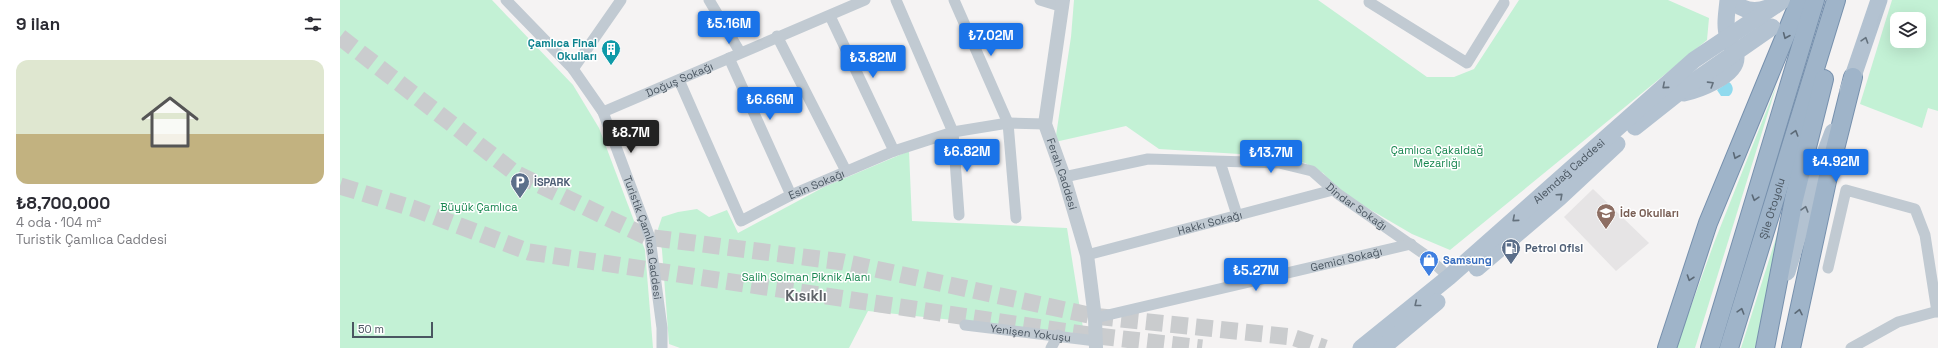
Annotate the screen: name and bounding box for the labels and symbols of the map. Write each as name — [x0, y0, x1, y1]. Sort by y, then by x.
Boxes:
pin: ₺5.16M — [696, 11, 762, 45]
pin: ₺7.02M — [958, 23, 1024, 57]
one-way arrow — [1782, 33, 1790, 40]
place label: Çamlıca Final Okulları — [528, 36, 597, 63]
one-way arrow — [1861, 37, 1869, 44]
building icon: Çamlıca Final Okulları — [600, 38, 622, 66]
pin: ₺3.82M — [840, 45, 906, 79]
street label: Doğuş Sokağı — [644, 59, 715, 100]
one-way arrow — [1707, 81, 1714, 88]
one-way arrow — [1662, 82, 1670, 89]
pin: ₺6.66M — [737, 87, 803, 121]
pin: ₺8.7M — [603, 120, 659, 154]
one-way arrow — [1790, 130, 1799, 137]
street label: Alemdağ Caddesi — [1530, 135, 1608, 206]
street label: Ferah Caddesi — [1044, 136, 1080, 212]
pin: ₺6.82M — [934, 139, 1000, 173]
pin: ₺13.7M — [1238, 140, 1304, 174]
park label: Çamlıca Çakaldağ Mezarlığı — [1391, 143, 1483, 170]
pin: ₺4.92M — [1803, 149, 1869, 183]
one-way arrow — [1732, 153, 1740, 160]
street label: Esin Sokağı — [786, 166, 847, 202]
parking icon: İSPARK — [509, 171, 531, 199]
street label: Turistik Çamlıca Caddesi — [620, 174, 665, 301]
place label: İSPARK — [534, 175, 571, 189]
street label: Şile Otoyolu — [1756, 176, 1788, 241]
street label: Dindar Sokağı — [1323, 180, 1390, 233]
one-way arrow — [1555, 194, 1563, 201]
one-way arrow — [1751, 195, 1760, 202]
park label: Büyük Çamlıca — [440, 200, 518, 214]
school or university icon: İde Okulları — [1595, 202, 1617, 230]
place label: İde Okulları — [1620, 206, 1679, 220]
one-way arrow — [1801, 206, 1809, 212]
street label: Hakkı Sokağı — [1176, 207, 1244, 238]
one-way arrow — [1513, 214, 1520, 221]
fuel station icon: Petrol Ofisi — [1500, 237, 1522, 265]
place label: Petrol Ofisi — [1525, 241, 1583, 255]
street label: Gemici Sokağı — [1309, 244, 1384, 274]
shop icon: Samsung — [1418, 249, 1440, 277]
place label: Samsung — [1443, 253, 1492, 267]
pin: ₺5.27M — [1223, 258, 1289, 292]
park label: Salih Solman Piknik Alanı — [742, 270, 870, 284]
one-way arrow — [1686, 274, 1695, 281]
district label: Kısıklı — [785, 286, 827, 305]
one-way arrow — [1414, 299, 1422, 306]
one-way arrow — [1736, 307, 1745, 314]
one-way arrow — [1794, 309, 1802, 315]
scale bar — [352, 320, 433, 339]
street label: Yenişen Yokuşu — [989, 321, 1072, 345]

